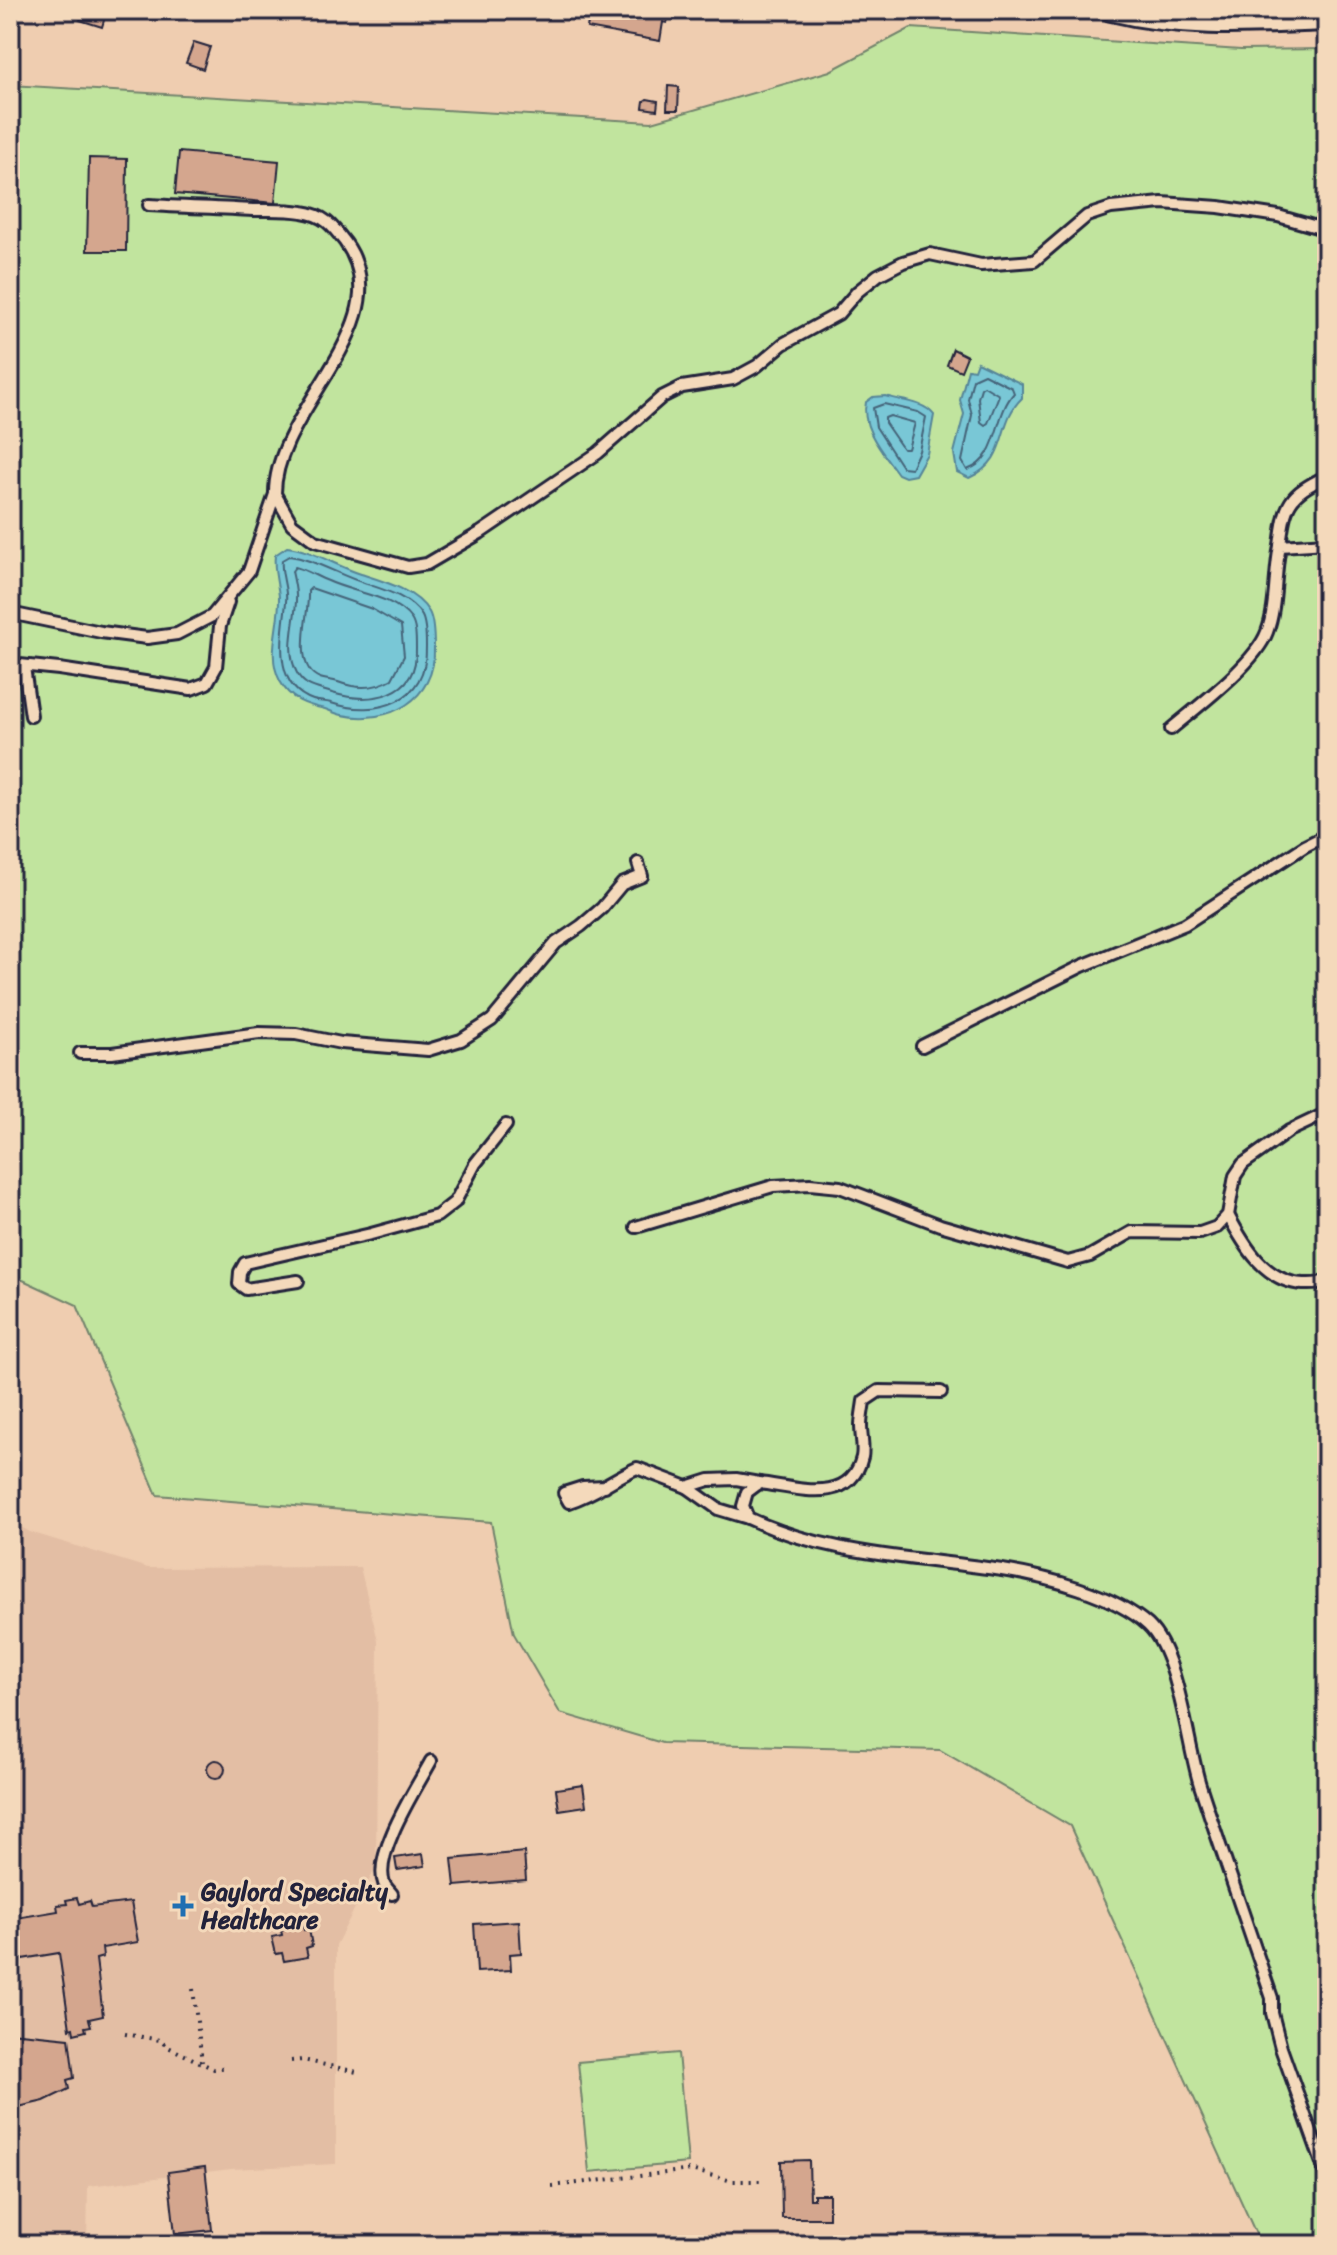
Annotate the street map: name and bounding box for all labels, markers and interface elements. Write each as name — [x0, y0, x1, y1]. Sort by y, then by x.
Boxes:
place label: Gaylord Specialty Healthcare — [201, 1871, 389, 1941]
marker: Gaylord Specialty Healthcare — [172, 1895, 194, 1917]

